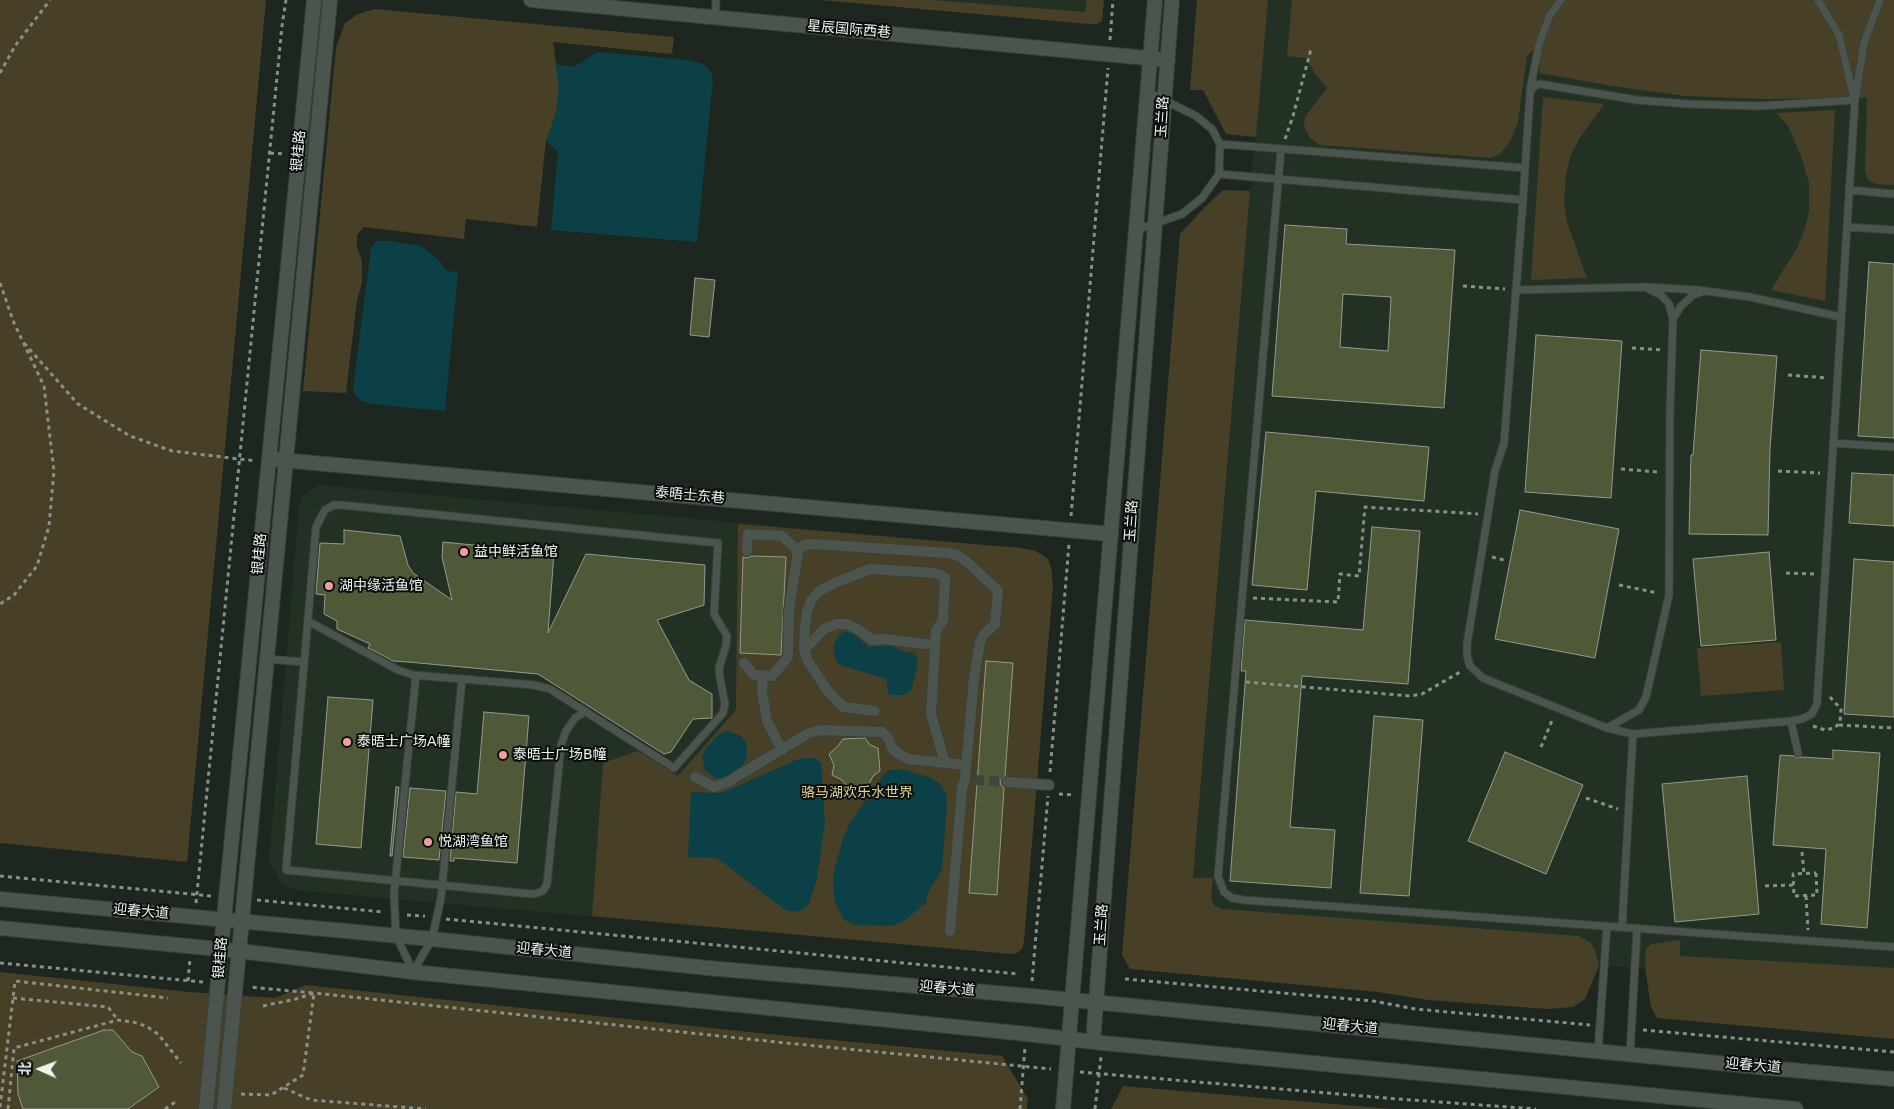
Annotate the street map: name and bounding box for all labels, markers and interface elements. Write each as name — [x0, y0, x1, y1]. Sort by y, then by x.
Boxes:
street label: 星辰国际西巷 — [806, 18, 892, 42]
street label: 玉兰路 — [1153, 95, 1173, 139]
street label: 银桂路 — [288, 129, 310, 173]
street label: 泰晤士东巷 — [654, 485, 726, 507]
street label: 玉兰路 — [1122, 499, 1142, 543]
street label: 银桂路 — [249, 532, 271, 576]
place label: 益中鲜活鱼馆 — [474, 544, 558, 560]
marker: 益中鲜活鱼馆 — [458, 546, 470, 558]
place label: 湖中缘活鱼馆 — [339, 578, 423, 594]
marker: 湖中缘活鱼馆 — [323, 580, 335, 592]
place label: 泰晤士广场A幢 — [357, 734, 451, 750]
marker: 泰晤士广场A幢 — [341, 736, 353, 748]
place label: 泰晤士广场B幢 — [513, 747, 607, 763]
marker: 泰晤士广场B幢 — [497, 749, 509, 761]
park label: 骆马湖欢乐水世界 — [801, 785, 913, 801]
place label: 悦湖湾鱼馆 — [438, 834, 508, 850]
marker: 悦湖湾鱼馆 — [422, 836, 434, 848]
street label: 迎春大道 — [112, 901, 170, 923]
street label: 玉兰路 — [1092, 903, 1112, 947]
street label: 银桂路 — [211, 936, 231, 980]
street label: 迎春大道 — [515, 940, 573, 962]
street label: 迎春大道 — [918, 978, 976, 1000]
street label: 迎春大道 — [1321, 1016, 1379, 1038]
north arrow — [15, 1044, 65, 1094]
street label: 迎春大道 — [1724, 1055, 1782, 1077]
text: 北 — [17, 1061, 33, 1076]

